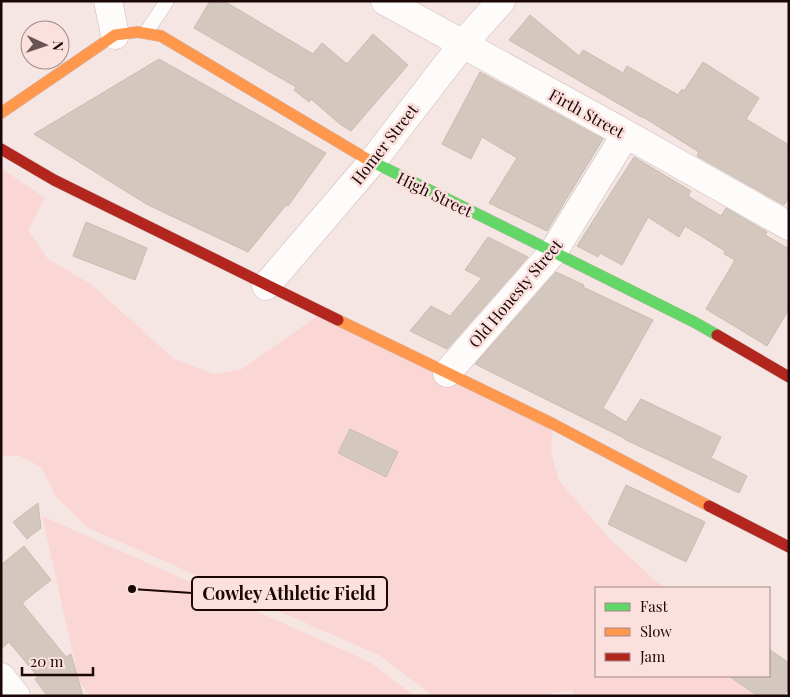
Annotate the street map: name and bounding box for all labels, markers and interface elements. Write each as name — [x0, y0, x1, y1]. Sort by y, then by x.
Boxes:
north arrow — [20, 20, 70, 70]
text: N — [49, 40, 68, 51]
street label: Firth Street — [546, 84, 629, 142]
street label: Homer Street — [346, 99, 422, 189]
street label: High Street — [394, 167, 477, 221]
street label: Old Honesty Street — [464, 234, 567, 351]
callout: Cowley Athletic Field — [192, 577, 387, 610]
text: Cowley Athletic Field — [202, 581, 376, 605]
legend — [595, 587, 770, 677]
text: Fast — [640, 596, 669, 616]
text: Slow — [640, 621, 672, 641]
scale bar — [22, 644, 94, 676]
text: Jam — [639, 646, 666, 666]
text: 20 m — [30, 651, 64, 671]

